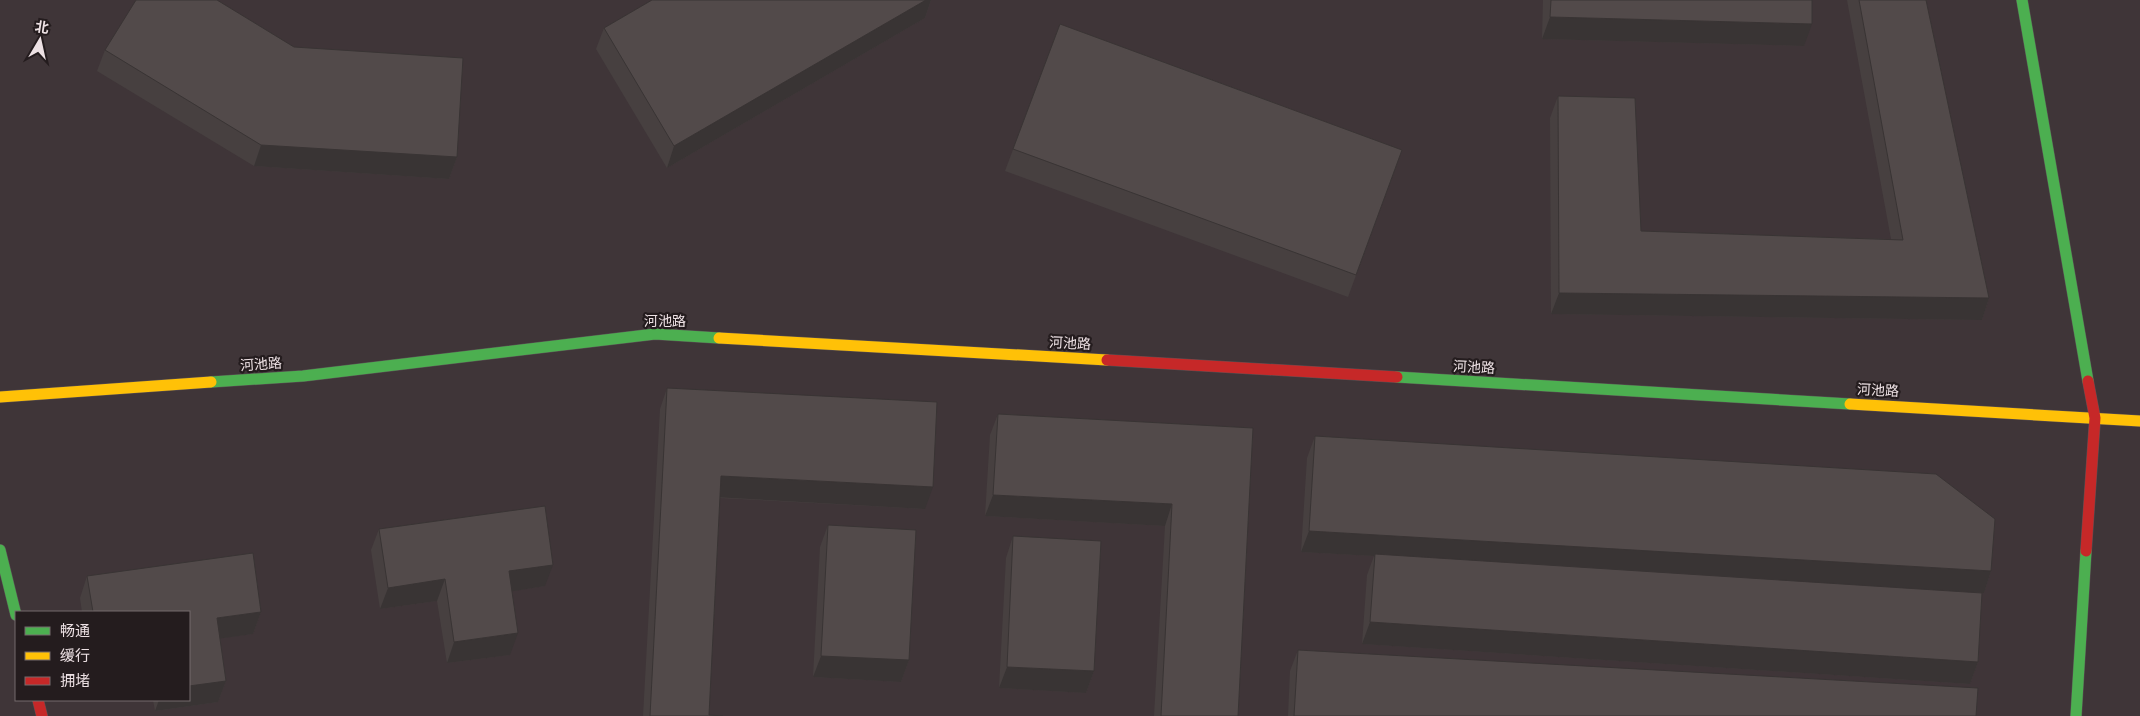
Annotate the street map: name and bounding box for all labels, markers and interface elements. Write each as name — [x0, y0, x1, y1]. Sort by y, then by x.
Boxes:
north arrow — [15, 15, 65, 65]
text: 北 — [34, 17, 50, 37]
street label: 河池路 — [644, 312, 686, 330]
street label: 河池路 — [1049, 333, 1091, 353]
street label: 河池路 — [239, 354, 283, 374]
street label: 河池路 — [1453, 357, 1495, 377]
street label: 河池路 — [1857, 380, 1899, 400]
legend — [15, 611, 190, 701]
text: 畅通 — [60, 621, 90, 640]
text: 缓行 — [60, 646, 90, 665]
text: 拥堵 — [60, 671, 90, 690]

